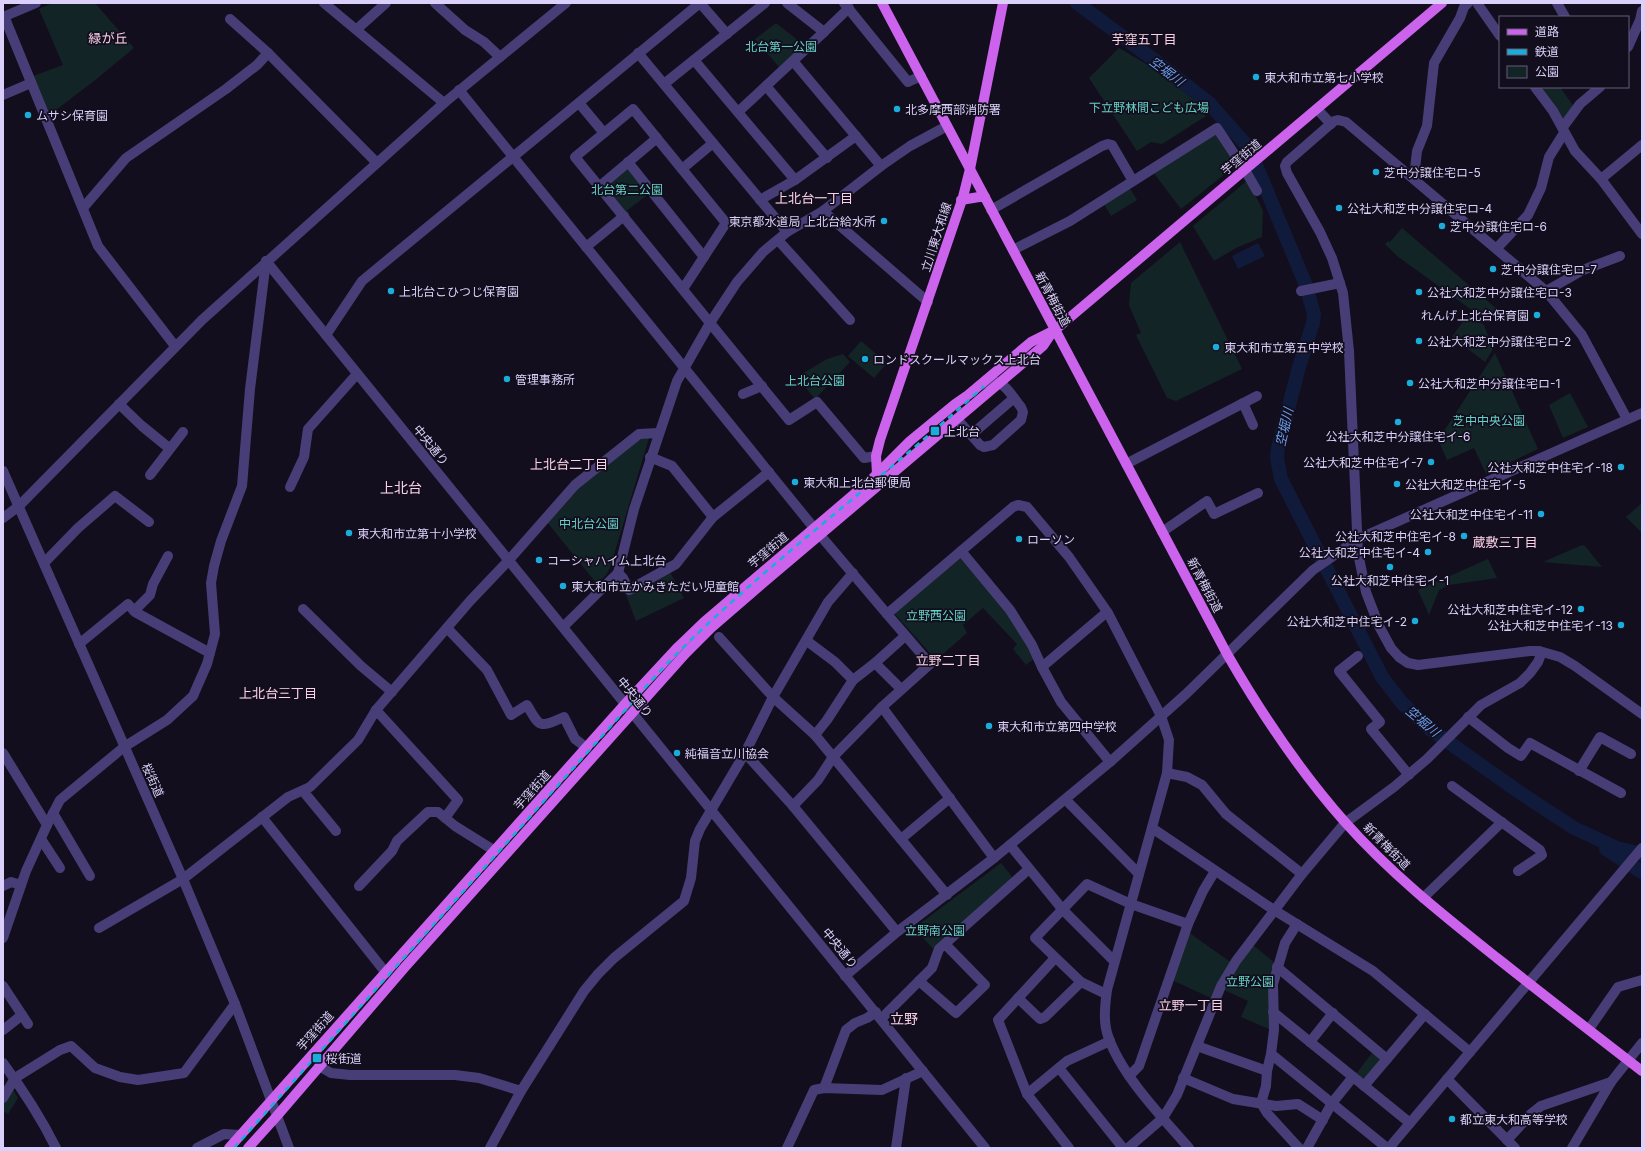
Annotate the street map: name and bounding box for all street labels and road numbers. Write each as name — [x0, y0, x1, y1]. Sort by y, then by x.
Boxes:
street label: 芋窪街道 — [1218, 136, 1264, 178]
street label: 立川東大和線 — [918, 200, 954, 274]
street label: 新青梅街道 — [1032, 269, 1074, 329]
street label: 中央通り — [410, 422, 452, 468]
street label: 芋窪街道 — [745, 529, 791, 571]
street label: 新青梅街道 — [1184, 555, 1226, 615]
street label: 中央通り — [614, 674, 656, 720]
street label: 桜街道 — [139, 760, 167, 800]
street label: 芋窪街道 — [510, 767, 554, 813]
street label: 新青梅街道 — [1360, 819, 1414, 873]
street label: 中央通り — [819, 925, 861, 971]
street label: 芋窪街道 — [293, 1008, 337, 1054]

